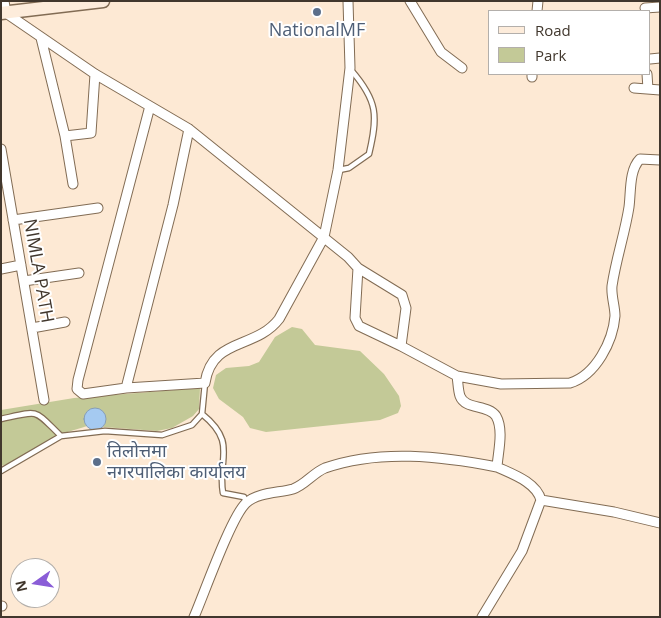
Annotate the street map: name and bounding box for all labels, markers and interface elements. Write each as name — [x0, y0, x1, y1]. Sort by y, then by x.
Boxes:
marker: NationalMF — [311, 6, 323, 18]
legend — [488, 10, 651, 75]
place label: NationalMF — [269, 20, 365, 42]
text: Road — [535, 20, 571, 40]
text: Park — [535, 45, 566, 65]
street label: NIMLA PATH — [18, 217, 58, 325]
place label: तिलोत्तमा नगरपालिका कार्यालय — [107, 441, 246, 484]
marker: तिलोत्तमा नगरपालिका कार्यालय — [91, 456, 103, 468]
north arrow — [10, 558, 60, 608]
text: N — [10, 579, 31, 594]

